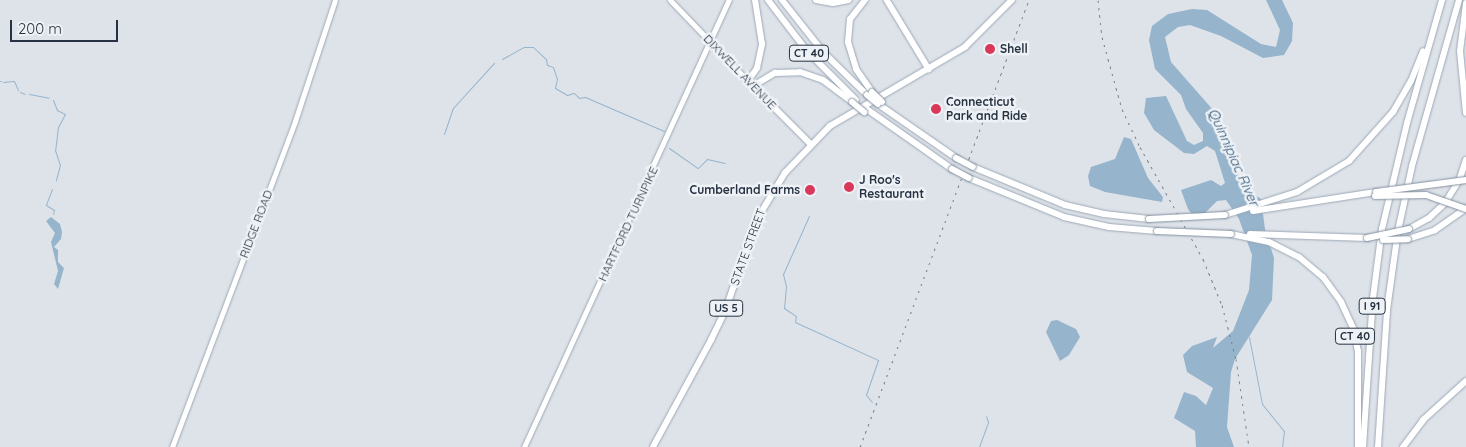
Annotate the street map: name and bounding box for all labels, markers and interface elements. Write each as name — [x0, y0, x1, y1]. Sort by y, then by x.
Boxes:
scale bar — [12, 10, 120, 42]
text: 200 m — [18, 19, 62, 38]
street label: DIXWELL AVENUE — [700, 31, 780, 113]
place label: Shell — [1000, 42, 1028, 56]
marker: Shell — [984, 43, 996, 55]
road number: CT 40 — [788, 44, 830, 62]
place label: Connecticut Park and Ride — [946, 95, 1027, 123]
marker: Connecticut Park and Ride — [930, 103, 942, 115]
water label: Quinnipiac River — [1205, 106, 1263, 208]
street label: HARTFORD TURNPIKE — [595, 164, 661, 284]
place label: J Roo's Restaurant — [859, 173, 924, 201]
marker: J Roo's Restaurant — [843, 181, 855, 193]
place label: Cumberland Farms — [690, 183, 800, 197]
marker: Cumberland Farms — [804, 184, 816, 196]
street label: RIDGE ROAD — [236, 188, 276, 260]
street label: STATE STREET — [727, 207, 769, 287]
road number: I 91 — [1358, 298, 1386, 314]
road number: US 5 — [708, 300, 744, 316]
road number: CT 40 — [1334, 328, 1376, 344]

